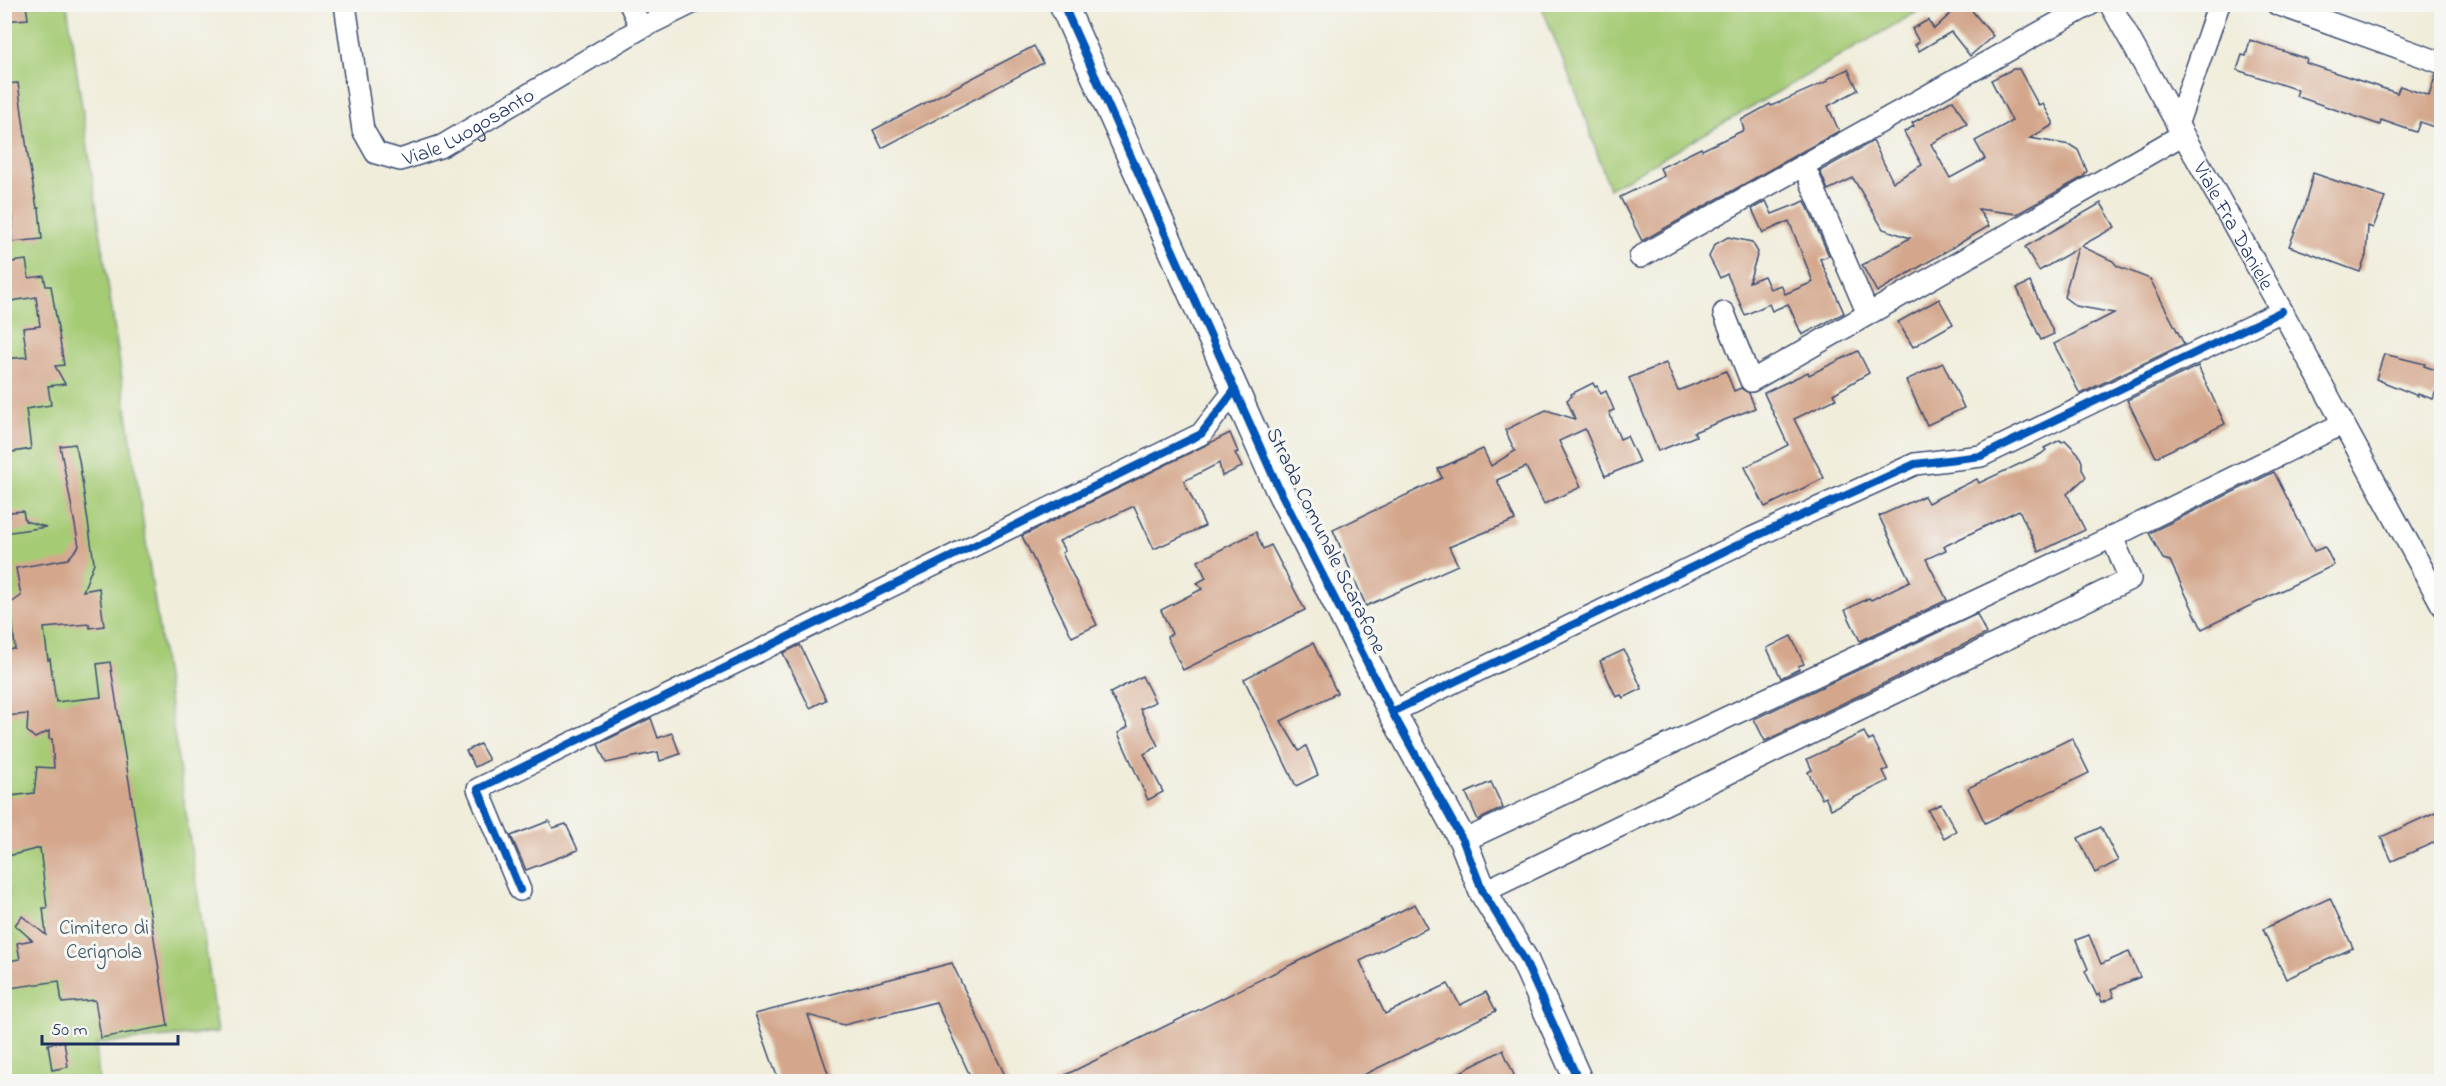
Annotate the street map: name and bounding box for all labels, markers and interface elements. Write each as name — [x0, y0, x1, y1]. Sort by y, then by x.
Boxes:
street label: Viale Luogosanto — [398, 81, 541, 175]
street label: Viale Fra Daniele — [2184, 156, 2281, 297]
street label: Strada Comunale Scarafone — [1257, 423, 1393, 660]
park label: Cimitero di Cerignola — [59, 914, 149, 970]
scale bar — [42, 1008, 178, 1046]
text: 50 m — [51, 1018, 88, 1044]

